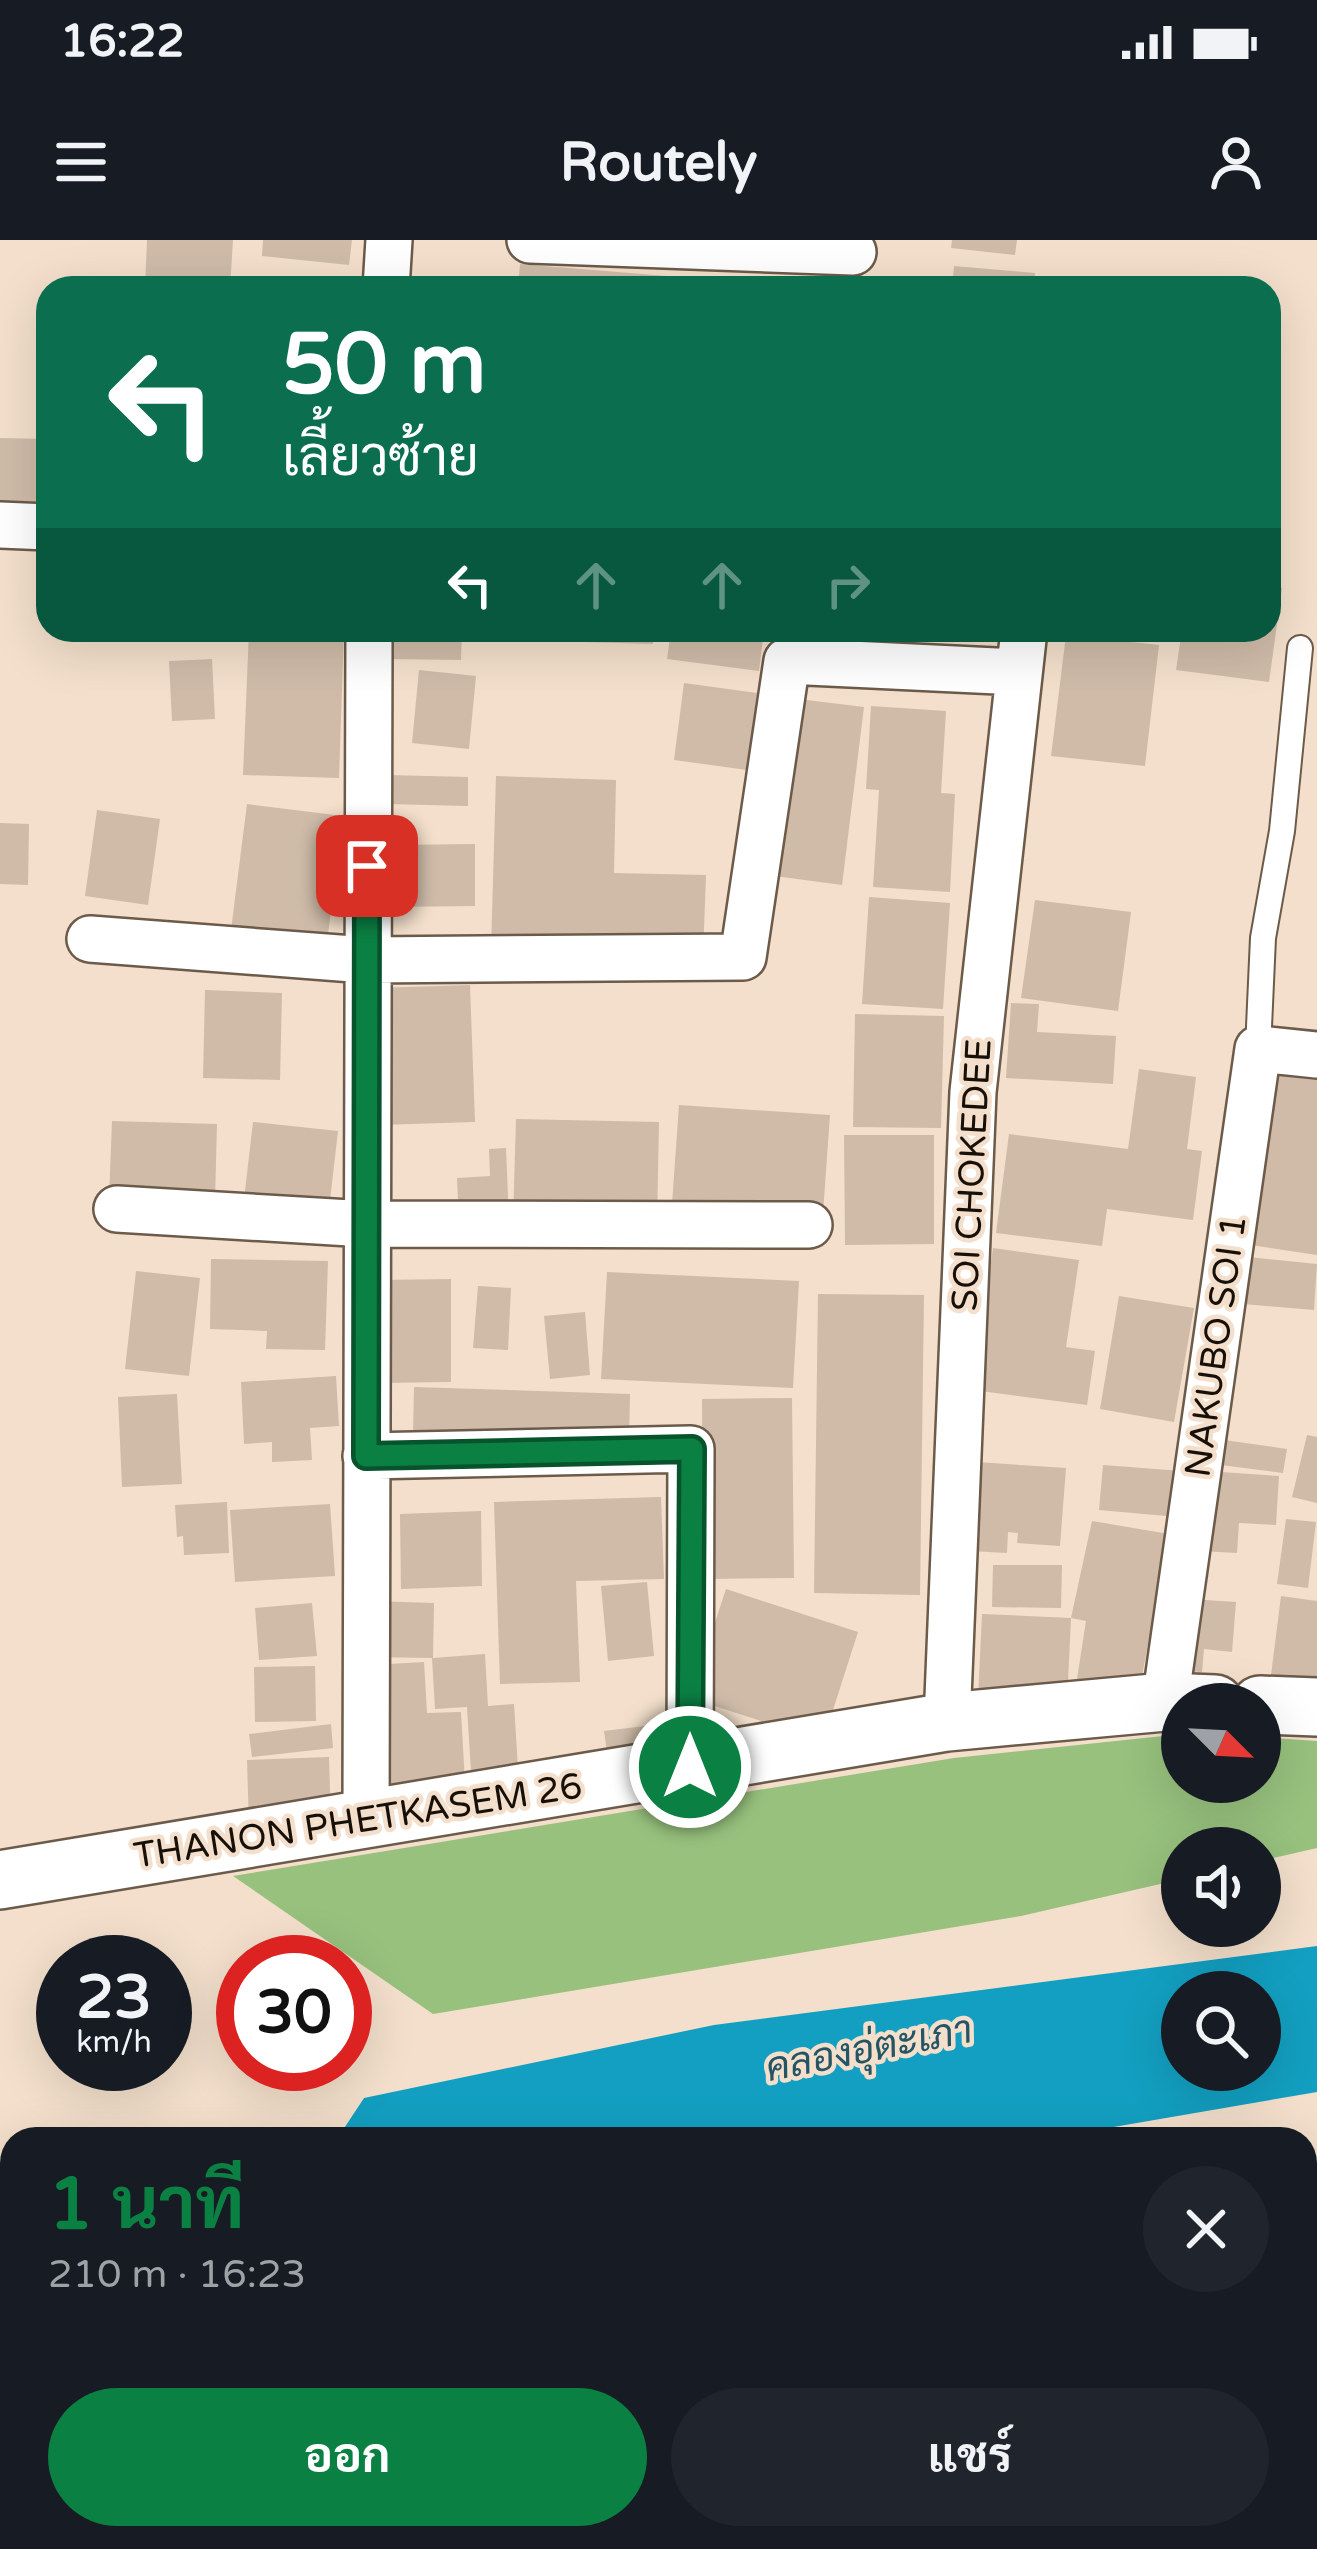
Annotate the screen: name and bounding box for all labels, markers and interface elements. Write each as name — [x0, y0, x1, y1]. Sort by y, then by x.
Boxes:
text: 16:22 — [60, 15, 185, 69]
icon: menu — [48, 129, 114, 195]
icon: person — [1203, 129, 1269, 195]
text: Routely — [560, 130, 757, 195]
text: 50 m — [282, 315, 486, 416]
icon: left — [84, 324, 240, 480]
text: เลี้ยวซ้าย — [282, 425, 479, 490]
icon: left — [437, 552, 503, 618]
icon: ahead — [563, 552, 629, 618]
icon: ahead — [689, 552, 755, 618]
icon: right — [815, 552, 881, 618]
pin — [316, 815, 418, 917]
icon: arrive — [334, 833, 400, 899]
street label: SOI CHOKEDEE — [943, 1038, 1001, 1312]
street label: NAKUBO SOI 1 — [1176, 1212, 1256, 1480]
north arrow — [1161, 1683, 1281, 1803]
map controls — [1161, 1683, 1281, 2091]
position arrow — [627, 1704, 753, 1830]
street label: THANON PHETKASEM 26 — [131, 1764, 585, 1878]
button: sound — [1161, 1827, 1281, 1947]
speed limit sign: 30 — [216, 1935, 372, 2091]
text: 23 — [76, 1962, 152, 2034]
button: search — [1161, 1971, 1281, 2091]
water label: คลองอุ่ตะเภา — [762, 2006, 977, 2094]
text: km/h — [76, 2024, 152, 2061]
text: 1 นาที — [48, 2162, 244, 2249]
button: close — [1143, 2166, 1269, 2292]
text: 210 m · 16:23 — [48, 2251, 306, 2298]
button: ออก — [48, 2388, 647, 2526]
button: แชร์ — [671, 2388, 1269, 2526]

